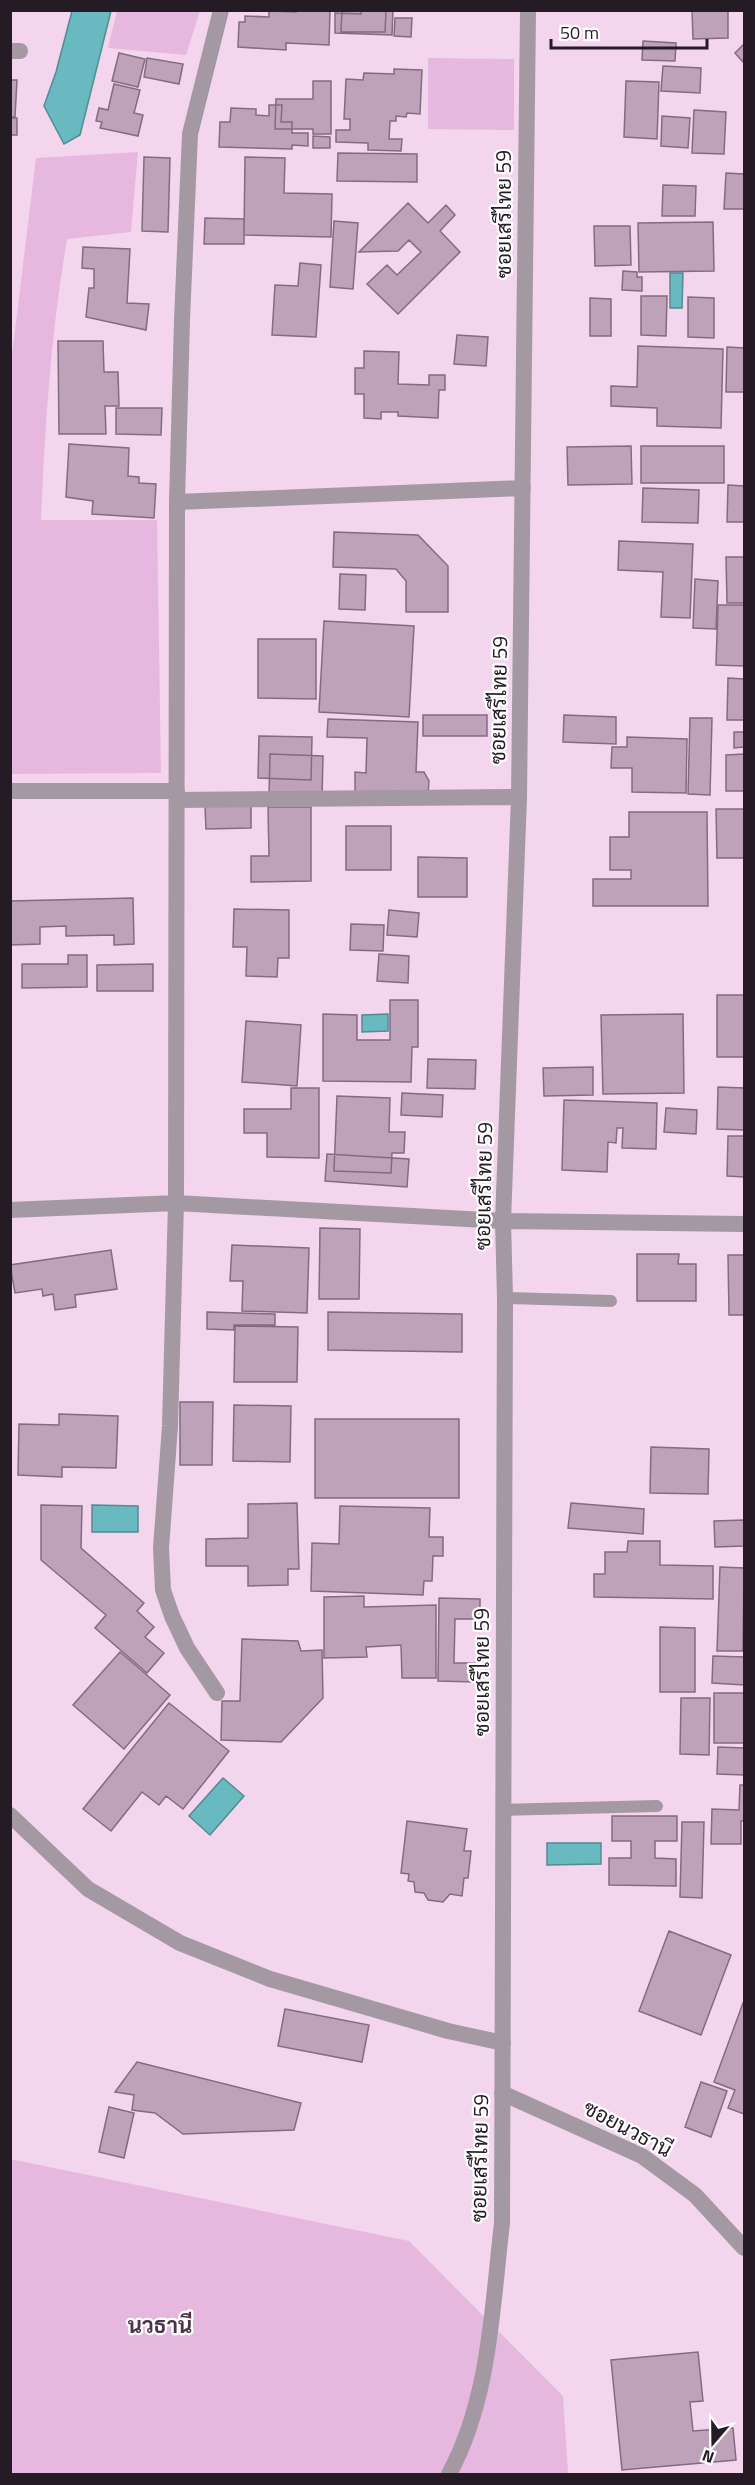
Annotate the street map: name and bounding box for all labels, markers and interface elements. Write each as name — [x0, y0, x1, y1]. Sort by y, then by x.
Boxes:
scale bar — [551, 12, 707, 50]
text: 50 m — [560, 19, 599, 46]
street label: ซอยเสรีไทย 59 — [487, 150, 519, 278]
street label: ซอยเสรีไทย 59 — [481, 636, 515, 764]
street label: ซอยเสรีไทย 59 — [466, 1122, 500, 1250]
street label: ซอยเสรีไทย 59 — [465, 1608, 497, 1736]
street label: ซอยนวธานี — [578, 2091, 678, 2165]
street label: ซอยเสรีไทย 59 — [462, 2094, 496, 2222]
district label: นวธานี — [128, 2308, 192, 2342]
north arrow — [683, 2413, 743, 2473]
text: N — [699, 2444, 717, 2470]

